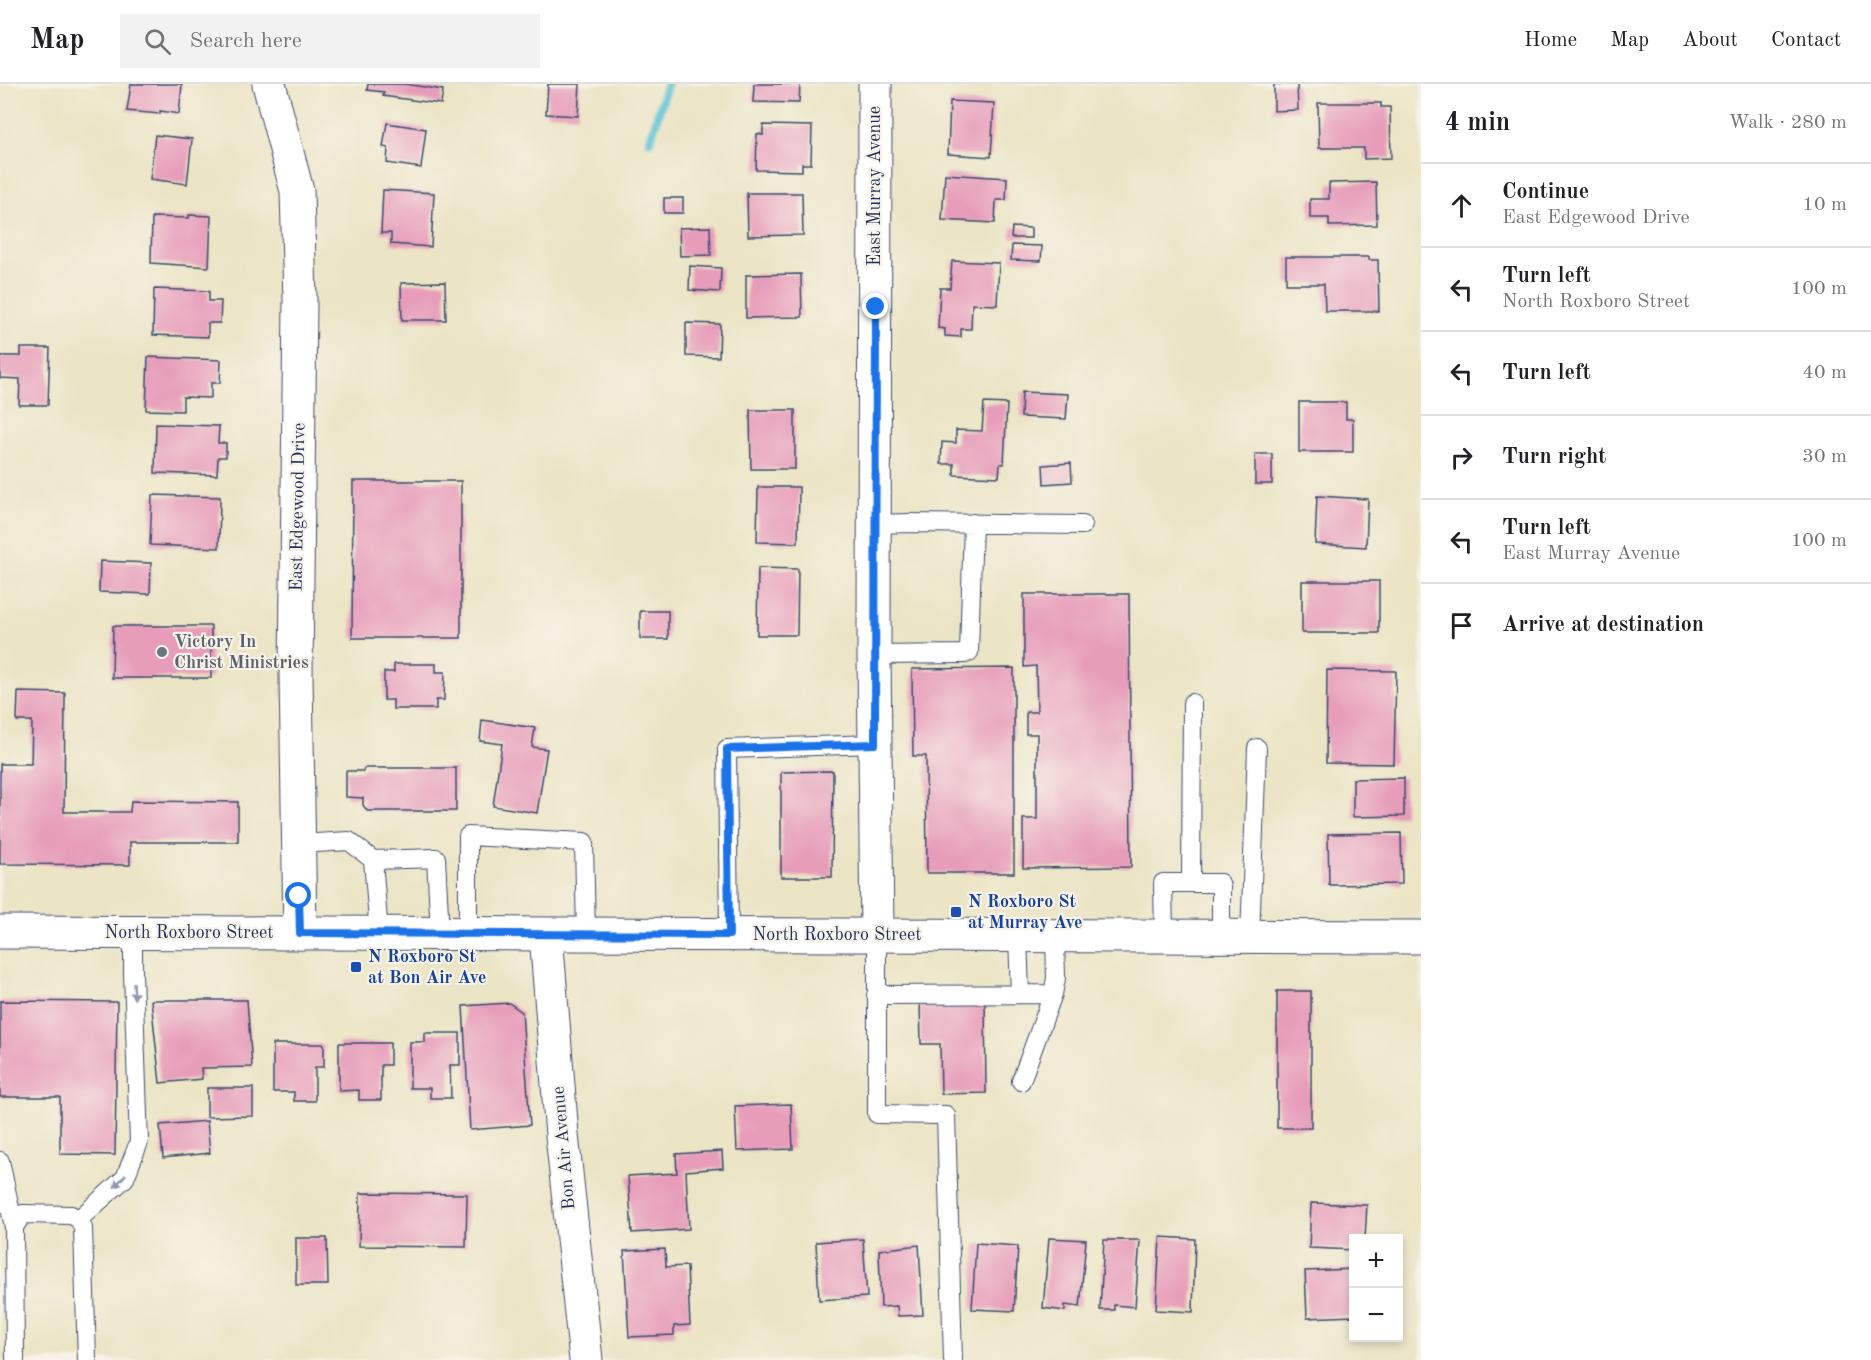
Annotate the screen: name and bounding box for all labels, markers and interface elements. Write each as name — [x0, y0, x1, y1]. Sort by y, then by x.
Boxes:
search box — [120, 14, 540, 68]
icon: search — [141, 25, 174, 58]
text: Map — [30, 27, 84, 55]
text: Search here — [189, 30, 302, 52]
text: Home — [1524, 30, 1577, 51]
text: Map — [1610, 30, 1649, 51]
text: About — [1682, 30, 1738, 51]
text: Contact — [1771, 30, 1841, 51]
street label: East Murray Avenue — [866, 106, 884, 266]
text: 4 min — [1445, 110, 1510, 136]
text: Walk · 280 m — [1728, 113, 1847, 133]
text: Continue — [1502, 181, 1589, 203]
icon: ahead — [1445, 189, 1478, 222]
text: 10 m — [1802, 195, 1847, 215]
text: East Edgewood Drive — [1502, 208, 1690, 228]
text: Turn left — [1502, 265, 1591, 287]
icon: left — [1445, 273, 1478, 306]
text: 100 m — [1791, 279, 1847, 299]
text: North Roxboro Street — [1502, 292, 1690, 312]
route end — [862, 293, 888, 319]
icon: left — [1445, 357, 1478, 390]
text: Turn left — [1502, 362, 1591, 384]
text: 40 m — [1802, 363, 1847, 383]
street label: East Edgewood Drive — [288, 422, 308, 592]
icon: right — [1445, 441, 1478, 474]
text: Turn right — [1502, 446, 1606, 468]
text: 30 m — [1802, 447, 1847, 467]
text: Turn left — [1502, 517, 1591, 539]
icon: left — [1445, 525, 1478, 558]
text: 100 m — [1791, 531, 1847, 551]
text: East Murray Avenue — [1502, 544, 1680, 564]
icon: arrive — [1445, 609, 1478, 642]
text: Arrive at destination — [1502, 614, 1704, 636]
place label: Victory In Christ Ministries — [174, 633, 309, 672]
marker: Victory In Christ Ministries — [155, 645, 169, 659]
route start — [285, 882, 311, 908]
place label: N Roxboro St at Murray Ave — [968, 893, 1082, 932]
marker: N Roxboro St at Murray Ave — [949, 905, 963, 919]
street label: North Roxboro Street — [104, 924, 274, 942]
street label: North Roxboro Street — [752, 926, 922, 944]
place label: N Roxboro St at Bon Air Ave — [368, 948, 486, 987]
marker: N Roxboro St at Bon Air Ave — [349, 960, 363, 974]
one-way arrow — [129, 982, 138, 1001]
street label: Bon Air Avenue — [550, 1085, 578, 1211]
one-way arrow — [114, 1173, 127, 1188]
map controls — [1349, 1234, 1403, 1342]
button: + — [1349, 1234, 1403, 1288]
button: − — [1349, 1288, 1403, 1342]

